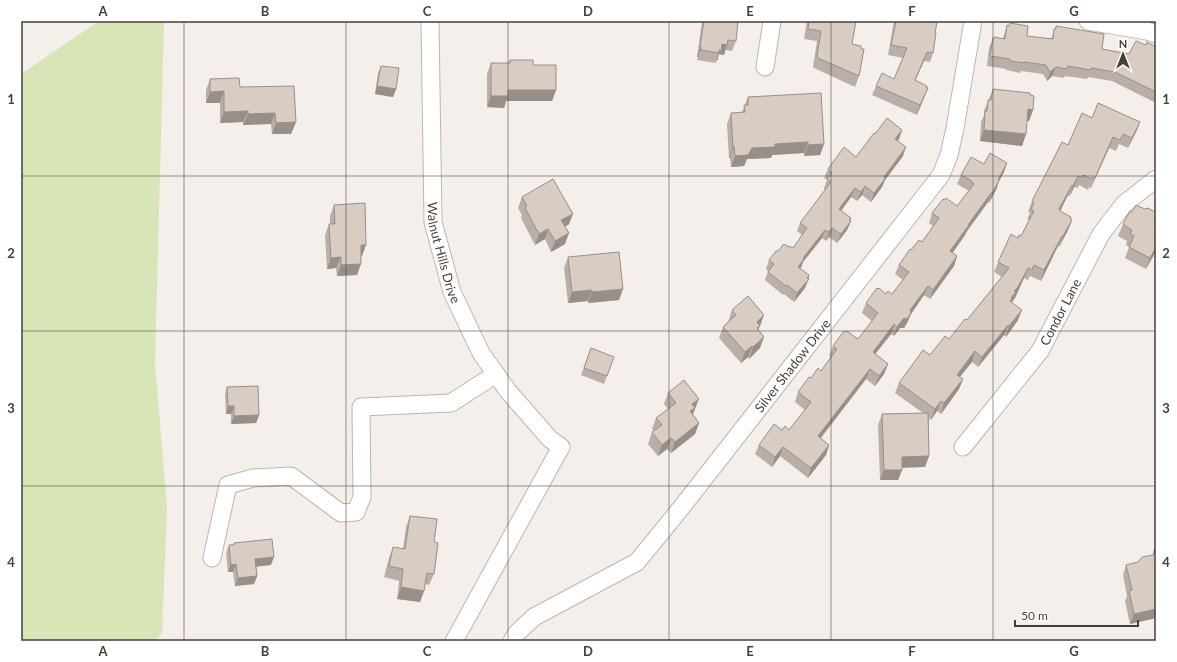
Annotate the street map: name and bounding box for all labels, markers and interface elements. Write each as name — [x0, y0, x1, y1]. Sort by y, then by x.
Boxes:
text: A — [97, 3, 108, 19]
text: B — [261, 3, 270, 19]
text: C — [423, 3, 432, 19]
text: D — [583, 3, 593, 19]
text: E — [746, 3, 754, 19]
text: F — [908, 3, 916, 19]
text: G — [1069, 3, 1079, 19]
north arrow — [1103, 34, 1143, 74]
text: N — [1119, 37, 1127, 50]
text: 1 — [7, 91, 15, 107]
text: 1 — [1162, 91, 1170, 107]
street label: Walnut Hills Drive — [425, 202, 464, 306]
text: 2 — [7, 245, 15, 261]
text: 2 — [1162, 245, 1170, 261]
street label: Condor Lane — [1036, 276, 1084, 348]
street label: Silver Shadow Drive — [751, 316, 834, 415]
text: 3 — [7, 400, 15, 416]
text: 3 — [1162, 400, 1170, 416]
text: 4 — [7, 554, 15, 570]
text: 4 — [1162, 554, 1170, 570]
scale bar — [1015, 602, 1138, 628]
text: 50 m — [1021, 608, 1048, 623]
text: A — [97, 643, 108, 659]
text: B — [261, 643, 270, 659]
text: C — [423, 643, 432, 659]
text: D — [583, 643, 593, 659]
text: E — [746, 643, 754, 659]
text: F — [908, 643, 916, 659]
text: G — [1069, 643, 1079, 659]

